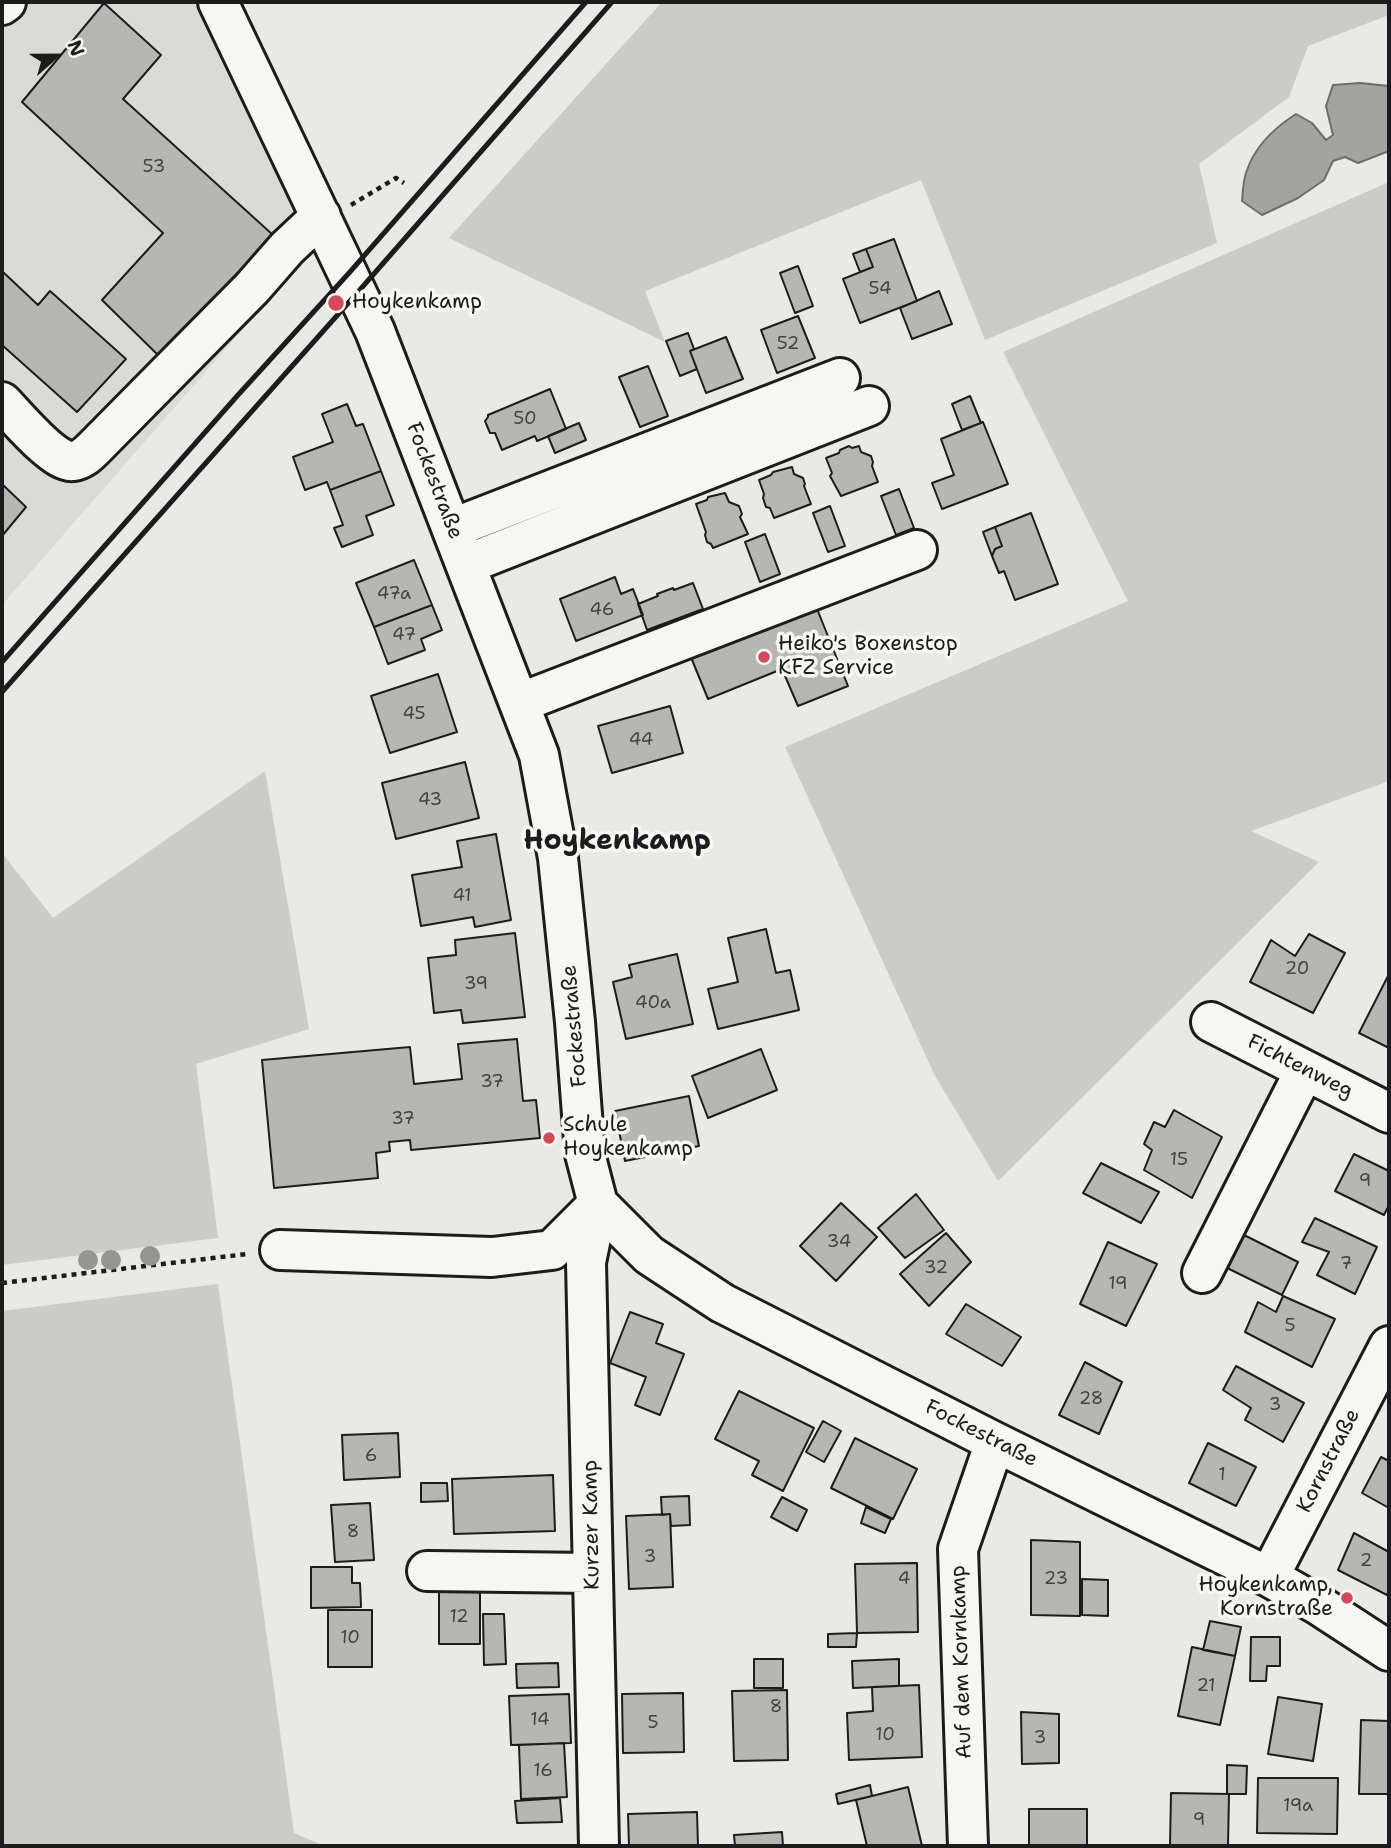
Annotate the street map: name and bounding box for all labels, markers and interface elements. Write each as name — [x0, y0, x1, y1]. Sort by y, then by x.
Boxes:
north arrow — [21, 21, 91, 91]
text: N — [62, 37, 90, 60]
house number: 53 — [143, 156, 165, 178]
house number: 54 — [868, 278, 892, 300]
place label: Hoykenkamp — [352, 290, 482, 316]
marker: Hoykenkamp — [326, 293, 346, 313]
house number: 52 — [777, 333, 799, 355]
house number: 50 — [513, 408, 537, 430]
street label: Fockestraße — [400, 419, 468, 543]
house number: 47a — [377, 583, 411, 605]
house number: 46 — [590, 599, 614, 621]
house number: 47 — [392, 624, 416, 646]
place label: Heiko's Boxenstop KFZ Service — [778, 632, 958, 682]
marker: Heiko's Boxenstop KFZ Service — [756, 649, 772, 665]
house number: 45 — [402, 703, 426, 725]
house number: 44 — [629, 729, 653, 751]
house number: 43 — [418, 789, 442, 811]
district label: Hoykenkamp — [523, 825, 711, 859]
house number: 41 — [452, 885, 472, 907]
house number: 20 — [1285, 958, 1309, 980]
street label: Fockestraße — [557, 964, 593, 1088]
house number: 39 — [464, 973, 488, 995]
house number: 40a — [635, 992, 671, 1014]
street label: Fichtenweg — [1243, 1030, 1357, 1104]
house number: 37 — [480, 1071, 504, 1093]
house number: 37 — [391, 1108, 415, 1130]
place label: Schule Hoykenkamp — [563, 1113, 693, 1163]
marker: Schule Hoykenkamp — [541, 1130, 557, 1146]
house number: 15 — [1170, 1149, 1188, 1171]
house number: 9 — [1359, 1170, 1371, 1192]
house number: 34 — [827, 1231, 851, 1253]
house number: 7 — [1340, 1253, 1352, 1275]
house number: 32 — [924, 1257, 948, 1279]
house number: 19 — [1108, 1273, 1128, 1295]
house number: 5 — [1284, 1315, 1296, 1337]
house number: 28 — [1079, 1388, 1103, 1410]
house number: 3 — [1269, 1394, 1281, 1416]
street label: Fockestraße — [921, 1395, 1041, 1473]
street label: Kornstraße — [1292, 1405, 1366, 1517]
house number: 6 — [365, 1445, 377, 1467]
street label: Kurzer Kamp — [578, 1460, 606, 1590]
house number: 1 — [1218, 1464, 1226, 1486]
house number: 8 — [347, 1521, 359, 1543]
house number: 3 — [644, 1546, 656, 1568]
house number: 2 — [1360, 1550, 1372, 1572]
street label: Auf dem Kornkamp — [946, 1565, 978, 1759]
house number: 4 — [898, 1568, 910, 1590]
house number: 23 — [1044, 1568, 1068, 1590]
place label: Hoykenkamp, Kornstraße — [1198, 1573, 1333, 1623]
marker: Hoykenkamp, Kornstraße — [1339, 1590, 1355, 1606]
house number: 12 — [449, 1606, 469, 1628]
house number: 10 — [340, 1627, 360, 1649]
house number: 21 — [1196, 1675, 1216, 1697]
house number: 8 — [770, 1696, 782, 1718]
house number: 14 — [530, 1709, 550, 1731]
house number: 5 — [647, 1712, 659, 1734]
house number: 10 — [875, 1724, 895, 1746]
house number: 3 — [1034, 1727, 1046, 1749]
house number: 16 — [533, 1760, 553, 1782]
house number: 19a — [1283, 1795, 1313, 1817]
house number: 9 — [1193, 1809, 1205, 1831]

